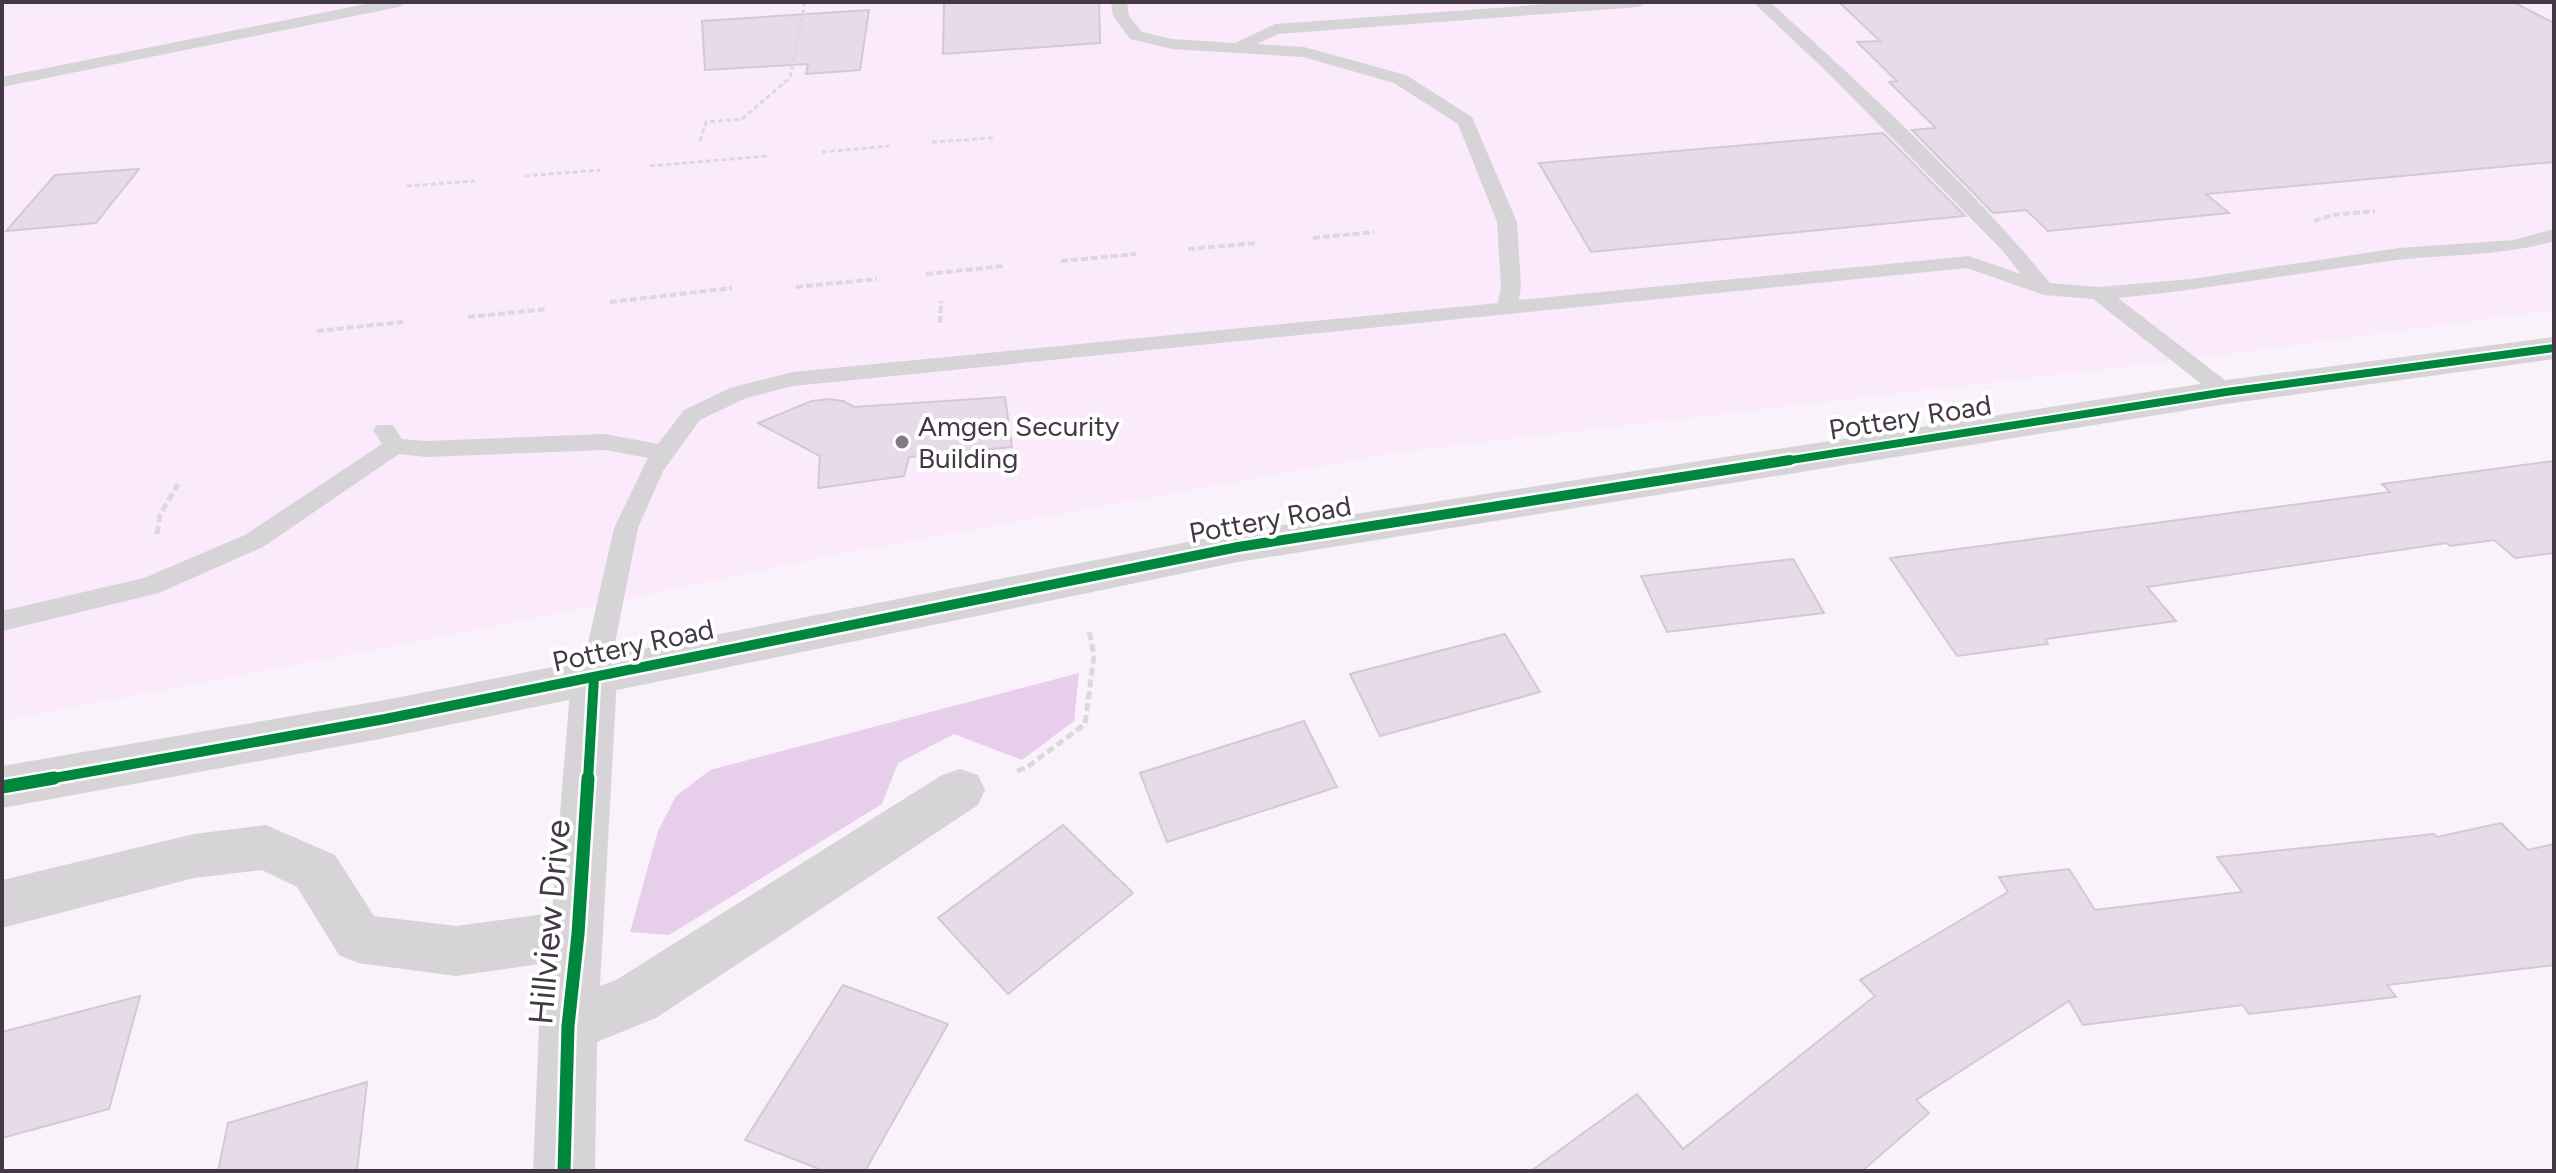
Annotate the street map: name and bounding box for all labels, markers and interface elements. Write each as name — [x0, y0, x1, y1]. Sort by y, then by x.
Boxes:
street label: Pottery Road — [1826, 387, 1994, 447]
place label: Amgen Security Building — [918, 409, 1120, 475]
marker: Amgen Security Building — [893, 433, 911, 451]
street label: Pottery Road — [1186, 488, 1354, 550]
street label: Pottery Road — [549, 611, 717, 679]
street label: Hillview Drive — [520, 818, 579, 1026]

